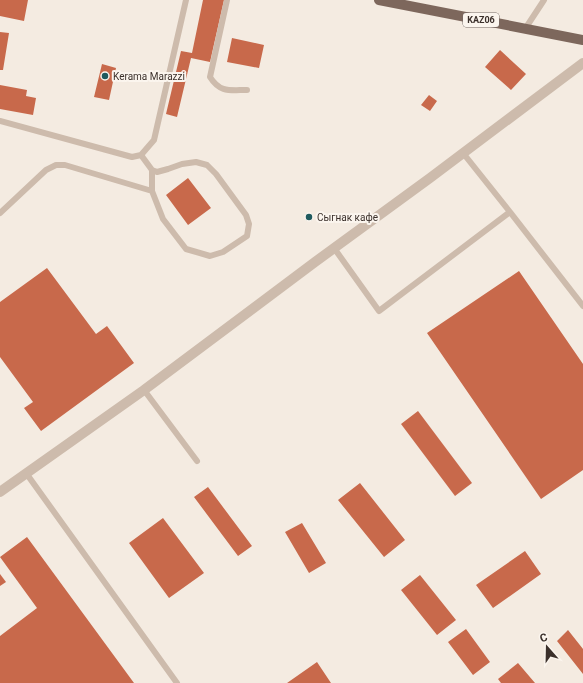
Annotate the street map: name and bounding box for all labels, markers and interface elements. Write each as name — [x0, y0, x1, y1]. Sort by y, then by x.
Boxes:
road number: KАZ06 — [463, 13, 499, 27]
marker: Kerama Marazzi — [100, 71, 110, 81]
place label: Kerama Marazzi — [113, 71, 185, 82]
marker: Сыгнак кафе — [304, 212, 314, 222]
place label: Сыгнак кафе — [317, 212, 378, 223]
north arrow — [527, 627, 567, 667]
text: С — [538, 631, 549, 645]

